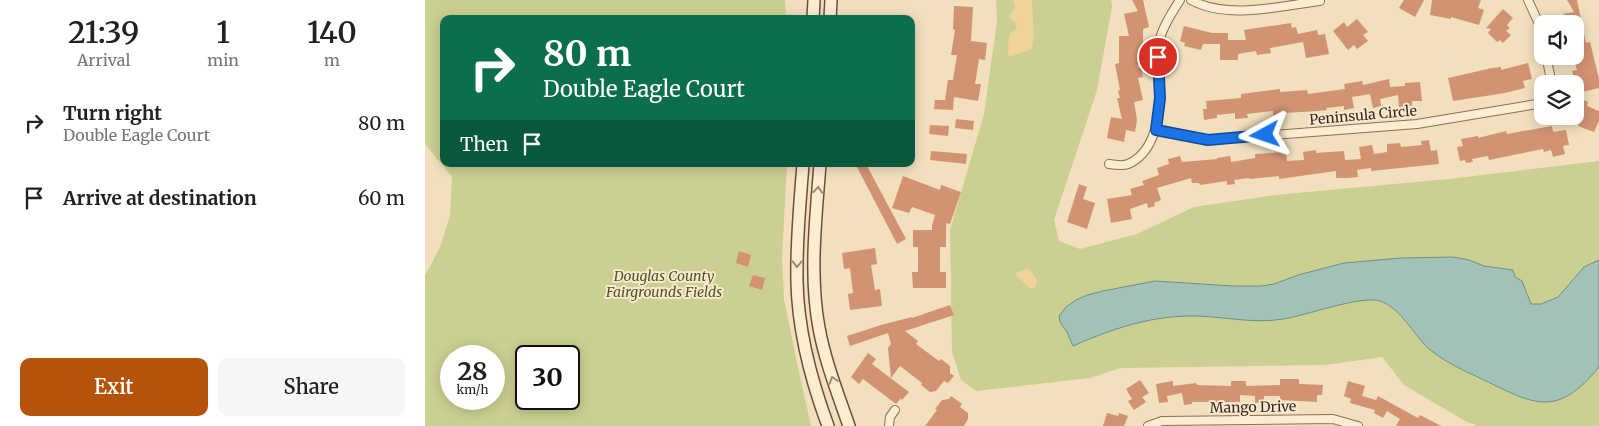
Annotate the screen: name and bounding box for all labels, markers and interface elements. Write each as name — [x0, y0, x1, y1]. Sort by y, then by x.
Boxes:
text: 21:39 — [68, 13, 139, 51]
text: 1 — [216, 13, 230, 51]
text: 140 — [307, 13, 357, 51]
map controls — [1534, 15, 1584, 125]
button: sound — [1534, 15, 1584, 65]
text: 80 m — [543, 32, 631, 76]
icon: right — [460, 35, 525, 100]
pin — [1137, 36, 1179, 78]
icon: arrive — [1144, 43, 1172, 71]
text: Arrival — [77, 50, 130, 70]
text: min — [207, 50, 239, 70]
text: m — [324, 50, 340, 70]
text: Double Eagle Court — [543, 75, 745, 103]
button: layers — [1534, 75, 1584, 125]
text: Turn right — [63, 101, 162, 125]
street label: Peninsula Circle — [1308, 101, 1418, 129]
position arrow — [1238, 108, 1290, 160]
icon: right — [20, 109, 48, 137]
text: 80 m — [358, 111, 405, 135]
text: Double Eagle Court — [63, 125, 210, 145]
icon: arrive — [518, 130, 546, 158]
text: Then — [460, 132, 508, 156]
icon: arrive — [20, 184, 48, 212]
text: Arrive at destination — [63, 186, 257, 210]
text: 60 m — [358, 186, 405, 210]
one-way arrow — [812, 186, 823, 194]
one-way arrow — [792, 260, 802, 268]
park label: Douglas County Fairgrounds Fields — [605, 267, 722, 301]
speed limit sign: 30 — [515, 345, 580, 410]
text: 28 — [457, 355, 488, 387]
button: Exit — [20, 358, 208, 416]
button: Share — [218, 358, 405, 416]
one-way arrow — [829, 376, 839, 385]
text: km/h — [457, 382, 488, 397]
street label: Mango Drive — [1210, 397, 1296, 417]

